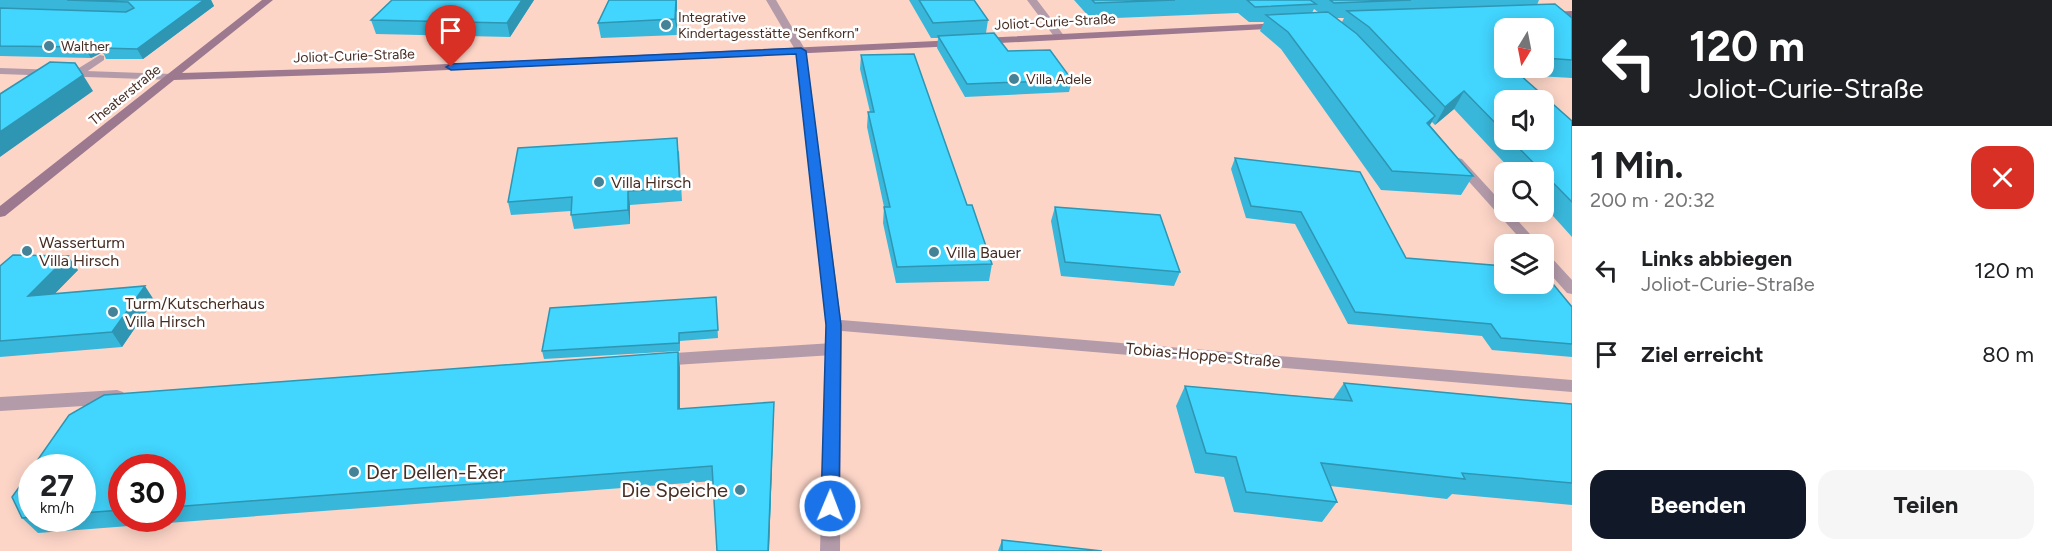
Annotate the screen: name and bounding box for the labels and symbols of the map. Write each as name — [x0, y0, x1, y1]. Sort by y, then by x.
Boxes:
pin — [425, 5, 476, 67]
place label: Integrative Kindertagesstätte "Senfkorn" — [678, 9, 859, 42]
street label: Joliot-Curie-Straße — [994, 10, 1117, 34]
marker: Integrative Kindertagesstätte "Senfkorn" — [659, 18, 673, 32]
north arrow — [1494, 18, 1554, 78]
place label: Walther — [61, 38, 110, 55]
marker: Walther — [42, 39, 56, 53]
street label: Joliot-Curie-Straße — [293, 45, 415, 67]
street label: Theaterstraße — [86, 61, 165, 129]
place label: Villa Adele — [1026, 71, 1092, 88]
marker: Villa Adele — [1007, 72, 1021, 86]
place label: Villa Hirsch — [611, 173, 691, 192]
marker: Villa Hirsch — [592, 175, 606, 189]
place label: Wasserturm Villa Hirsch — [39, 233, 125, 270]
place label: Villa Bauer — [946, 243, 1022, 262]
marker: Wasserturm Villa Hirsch — [20, 244, 34, 258]
marker: Villa Bauer — [927, 245, 941, 259]
place label: Turm/Kutscherhaus Villa Hirsch — [125, 294, 265, 331]
marker: Turm/Kutscherhaus Villa Hirsch — [106, 305, 120, 319]
street label: Tobias-Hoppe-Straße — [1125, 339, 1281, 371]
speed limit sign: 30 — [108, 454, 186, 532]
place label: Der Dellen-Exer — [366, 460, 505, 484]
marker: Der Dellen-Exer — [347, 465, 361, 479]
position arrow — [798, 474, 862, 538]
place label: Die Speiche — [621, 478, 728, 502]
marker: Die Speiche — [733, 483, 747, 497]

